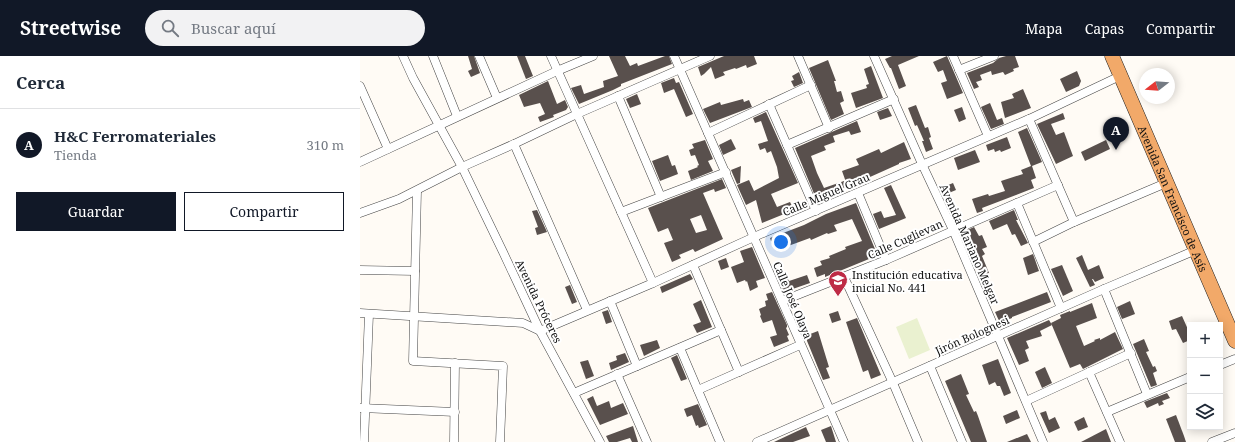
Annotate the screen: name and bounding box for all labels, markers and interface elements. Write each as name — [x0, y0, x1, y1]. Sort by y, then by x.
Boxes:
search box — [145, 10, 425, 46]
text: Streetwise — [20, 15, 121, 41]
icon: search — [159, 17, 181, 39]
text: Buscar aquí — [191, 18, 276, 38]
text: Mapa — [1025, 19, 1063, 38]
text: Capas — [1085, 19, 1124, 38]
text: Compartir — [1146, 19, 1215, 38]
north arrow — [1139, 68, 1175, 104]
text: Cerca — [16, 71, 65, 94]
pin: A — [1103, 117, 1129, 150]
street label: Avenida San Francisco de Asís — [1135, 123, 1212, 274]
text: H&C Ferromateriales — [54, 126, 216, 146]
text: A — [24, 136, 34, 154]
text: 310 m — [307, 136, 344, 154]
text: Tienda — [54, 146, 97, 164]
street label: Calle Miguel Grau — [780, 169, 872, 219]
street label: Avenida Mariano Melgar — [937, 181, 1004, 307]
button: Guardar — [16, 192, 176, 231]
button: Compartir — [184, 192, 344, 231]
street label: Calle Cuglievan — [865, 216, 945, 262]
your location — [771, 232, 791, 252]
street label: Avenida Próceres — [512, 257, 566, 345]
street label: Calle José Olaya — [770, 259, 816, 341]
place label: Institución educativa inicial No. 441 — [852, 267, 963, 295]
school or university icon: Institución educativa inicial No. 441 — [827, 269, 849, 297]
street label: Jirón Bolognesi — [932, 312, 1012, 358]
map controls — [1187, 322, 1223, 430]
button: + — [1187, 322, 1223, 358]
button: − — [1187, 358, 1223, 394]
button: layers — [1187, 394, 1223, 430]

